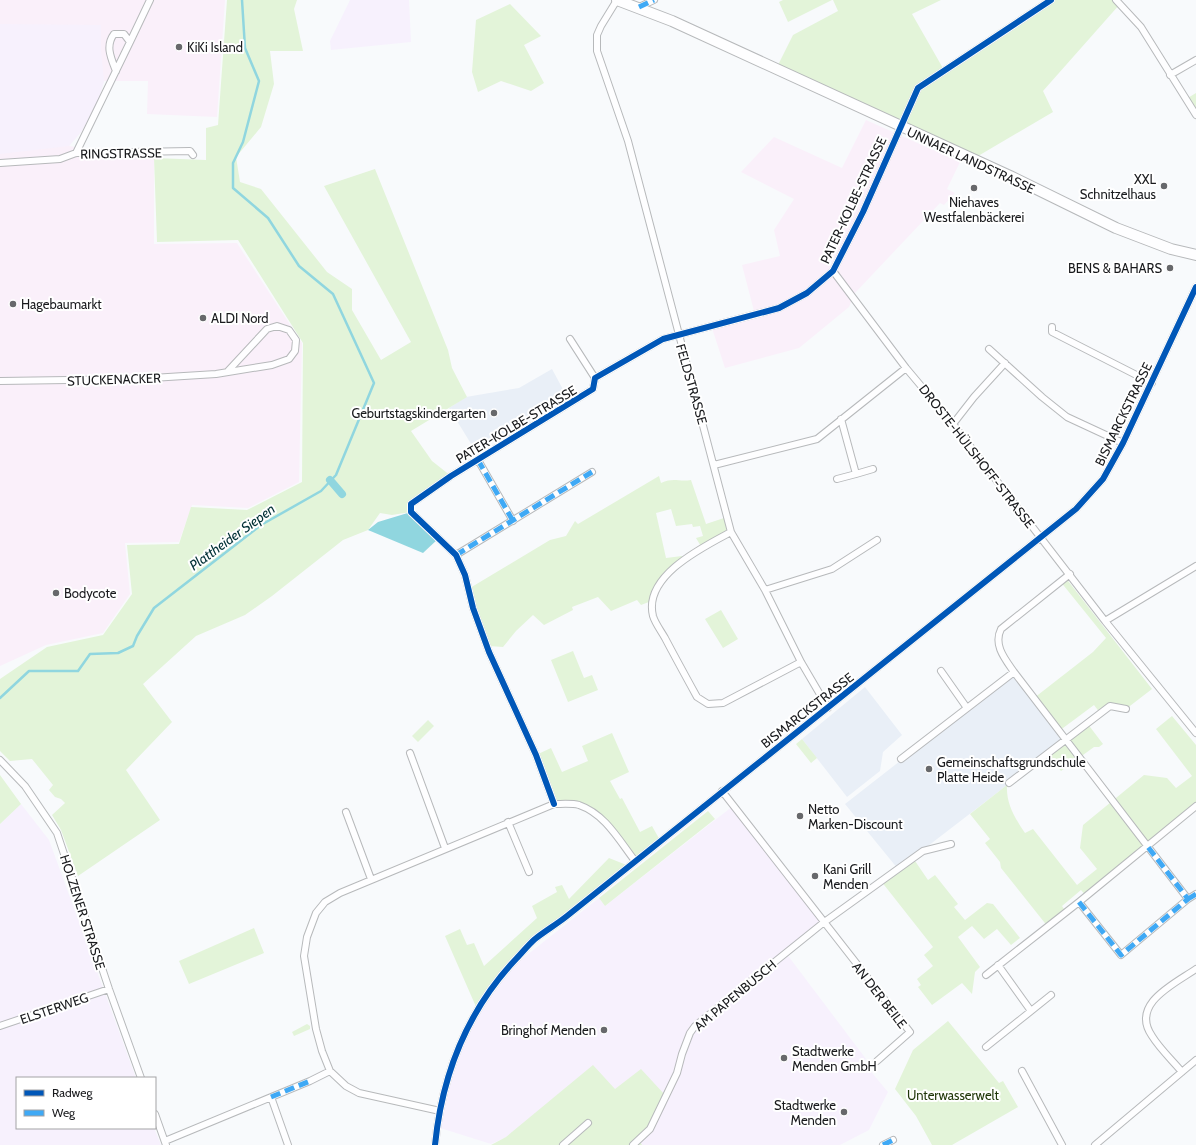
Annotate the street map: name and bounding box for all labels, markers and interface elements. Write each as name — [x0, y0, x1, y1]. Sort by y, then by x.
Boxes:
place label: KiKi Island — [187, 39, 243, 55]
marker: KiKi Island — [174, 42, 184, 52]
street label: UNNAER LANDSTRASSE — [904, 123, 1038, 197]
street label: PATER-KOLBE-STRASSE — [817, 134, 889, 266]
street label: RINGSTRASSE — [80, 144, 162, 162]
place label: XXL Schnitzelhaus — [1080, 171, 1157, 202]
marker: XXL Schnitzelhaus — [1159, 181, 1169, 191]
marker: Niehaves Westfalenbäckerei — [969, 183, 979, 193]
place label: Niehaves Westfalenbäckerei — [924, 194, 1024, 225]
place label: BENS & BAHARS — [1068, 260, 1162, 276]
marker: BENS & BAHARS — [1165, 263, 1175, 273]
place label: Hagebaumarkt — [21, 296, 102, 312]
marker: Hagebaumarkt — [8, 299, 18, 309]
place label: ALDI Nord — [211, 310, 269, 326]
marker: ALDI Nord — [198, 313, 208, 323]
street label: FELDSTRASSE — [673, 342, 711, 426]
street label: BISMARCKSTRASSE — [1091, 360, 1155, 468]
street label: STUCKENACKER — [67, 369, 161, 389]
street label: DROSTE-HÜLSHOFF-STRASSE — [916, 381, 1038, 531]
street label: PATER-KOLBE-STRASSE — [453, 382, 579, 466]
place label: Geburtstagskindergarten — [351, 405, 486, 421]
marker: Geburtstagskindergarten — [489, 408, 499, 418]
water label: Plattheider Siepen — [185, 500, 279, 574]
place label: Bodycote — [64, 585, 117, 601]
marker: Bodycote — [51, 588, 61, 598]
street label: BISMARCKSTRASSE — [758, 669, 856, 751]
place label: Gemeinschaftsgrundschule Platte Heide — [937, 754, 1086, 785]
marker: Gemeinschaftsgrundschule Platte Heide — [924, 764, 934, 774]
place label: Netto Marken-Discount — [808, 801, 903, 832]
marker: Netto Marken-Discount — [795, 811, 805, 821]
street label: HOLZENER STRASSE — [57, 853, 109, 971]
place label: Kani Grill Menden — [823, 861, 871, 892]
marker: Kani Grill Menden — [810, 871, 820, 881]
street label: AM PAPENBUSCH — [691, 956, 779, 1034]
street label: AN DER BEILE — [849, 959, 911, 1031]
street label: ELSTERWEG — [18, 989, 91, 1027]
place label: Bringhof Menden — [501, 1022, 596, 1038]
marker: Bringhof Menden — [599, 1025, 609, 1035]
place label: Stadtwerke Menden GmbH — [792, 1043, 877, 1074]
marker: Stadtwerke Menden GmbH — [779, 1053, 789, 1063]
legend — [16, 1077, 156, 1129]
text: Radweg — [52, 1085, 93, 1100]
park label: Unterwasserwelt — [907, 1087, 1000, 1103]
place label: Stadtwerke Menden — [774, 1097, 836, 1128]
text: Weg — [52, 1105, 76, 1120]
marker: Stadtwerke Menden — [839, 1107, 849, 1117]

